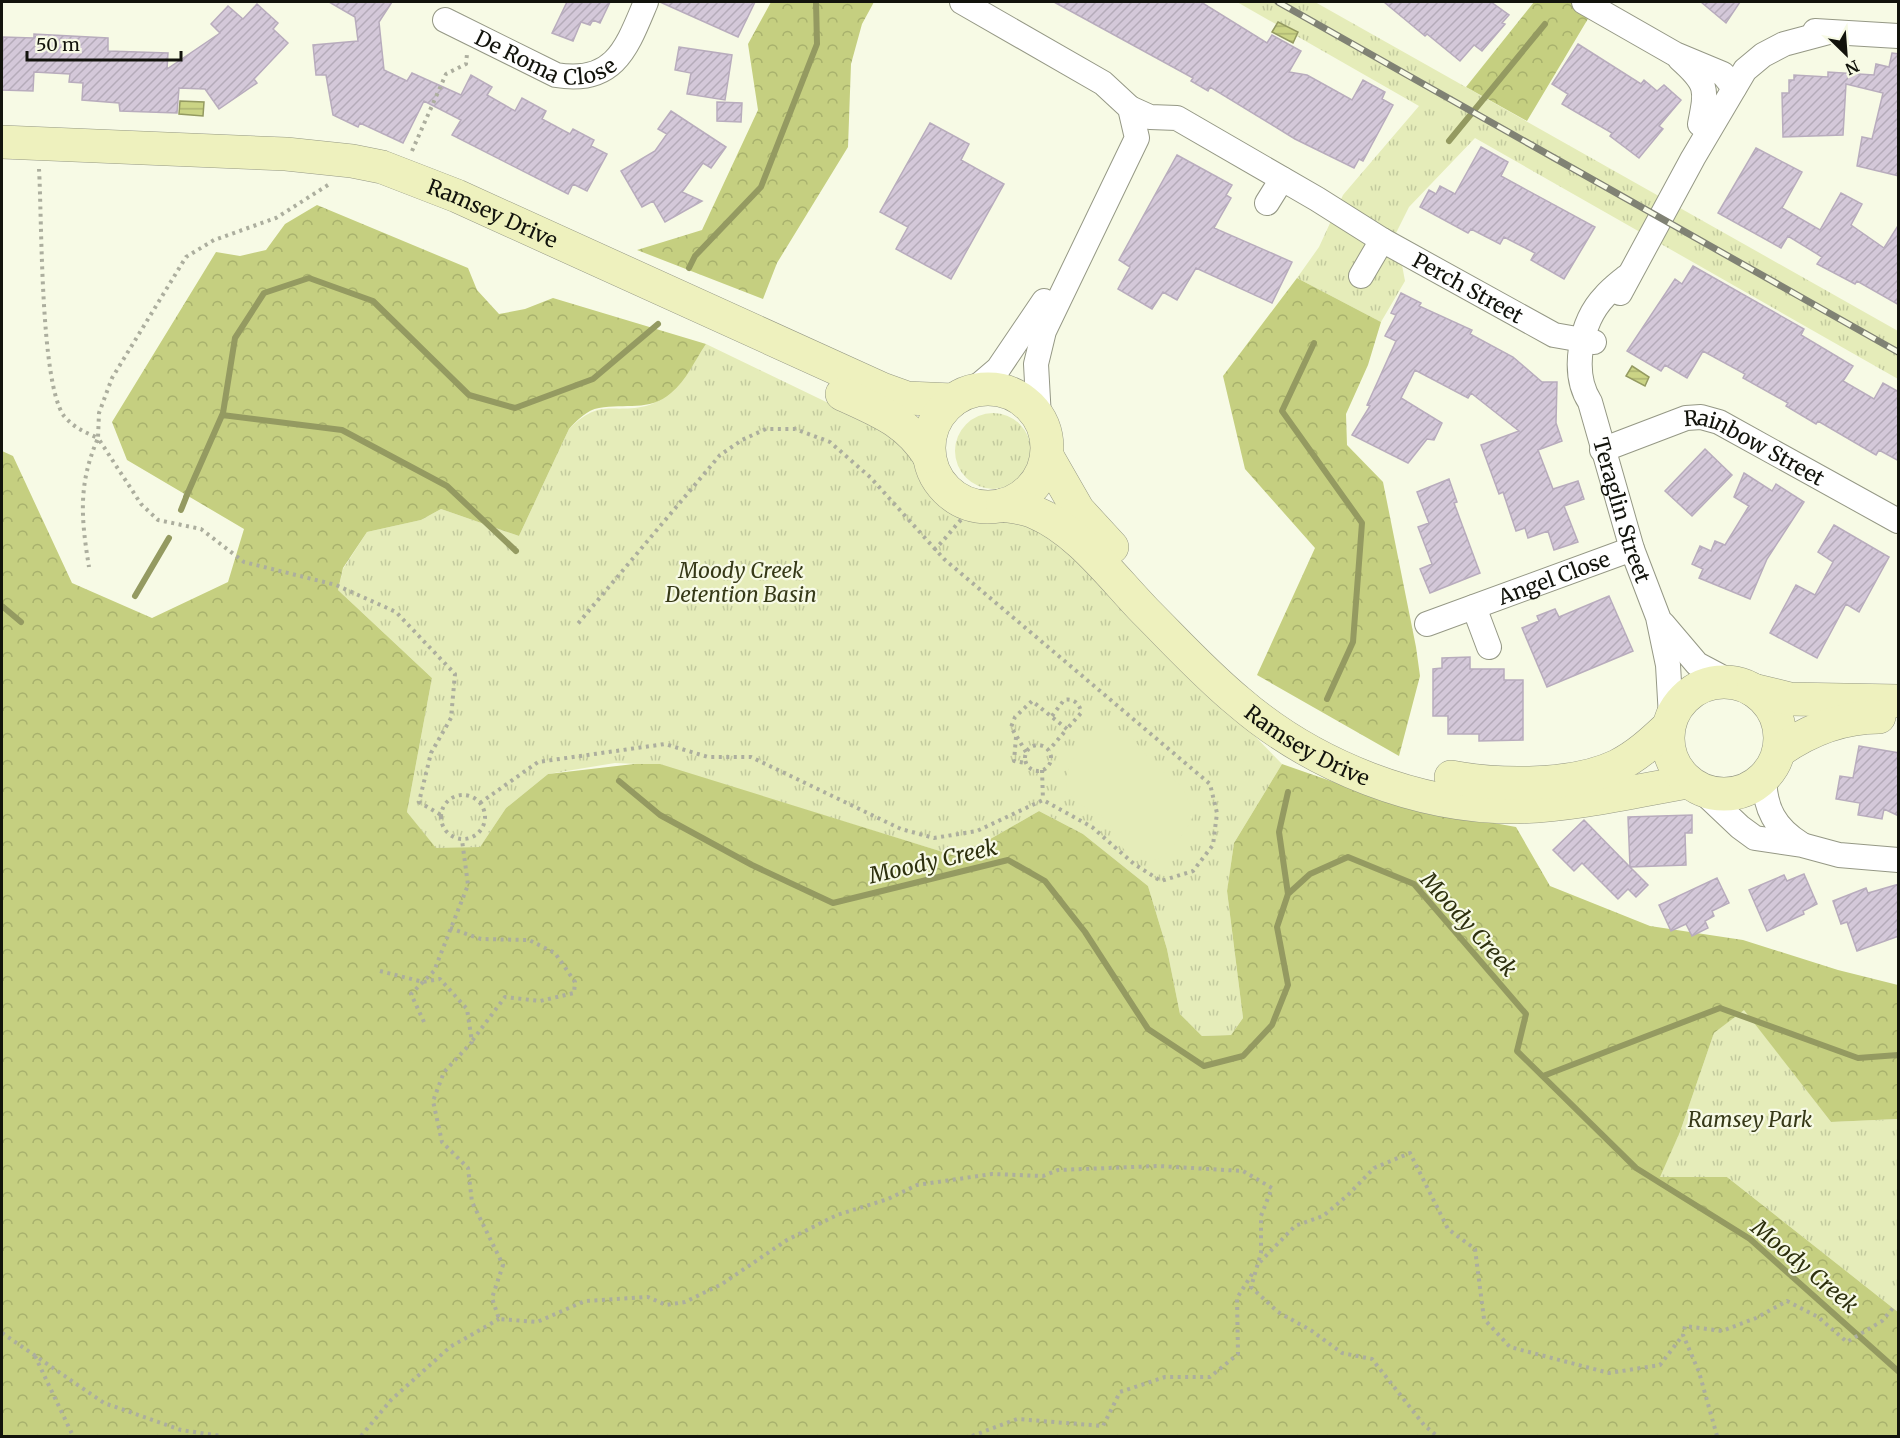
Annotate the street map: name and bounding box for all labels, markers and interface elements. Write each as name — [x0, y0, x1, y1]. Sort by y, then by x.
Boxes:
street label: De Roma Close — [470, 23, 622, 90]
scale bar — [27, 24, 182, 62]
north arrow — [1816, 24, 1876, 84]
text: 50 m — [36, 33, 80, 56]
text: N — [1842, 56, 1862, 79]
street label: Ramsey Drive — [424, 172, 562, 254]
street label: Perch Street — [1408, 246, 1528, 329]
street label: Rainbow Street — [1683, 403, 1829, 491]
street label: Teraglin Street — [1587, 434, 1657, 586]
street label: Angel Close — [1493, 545, 1614, 611]
park label: Moody Creek Detention Basin — [664, 557, 817, 608]
street label: Ramsey Drive — [1239, 699, 1374, 791]
water label: Moody Creek — [865, 833, 1000, 890]
water label: Moody Creek — [1414, 865, 1523, 982]
park label: Ramsey Park — [1688, 1106, 1813, 1133]
water label: Moody Creek — [1745, 1213, 1864, 1319]

